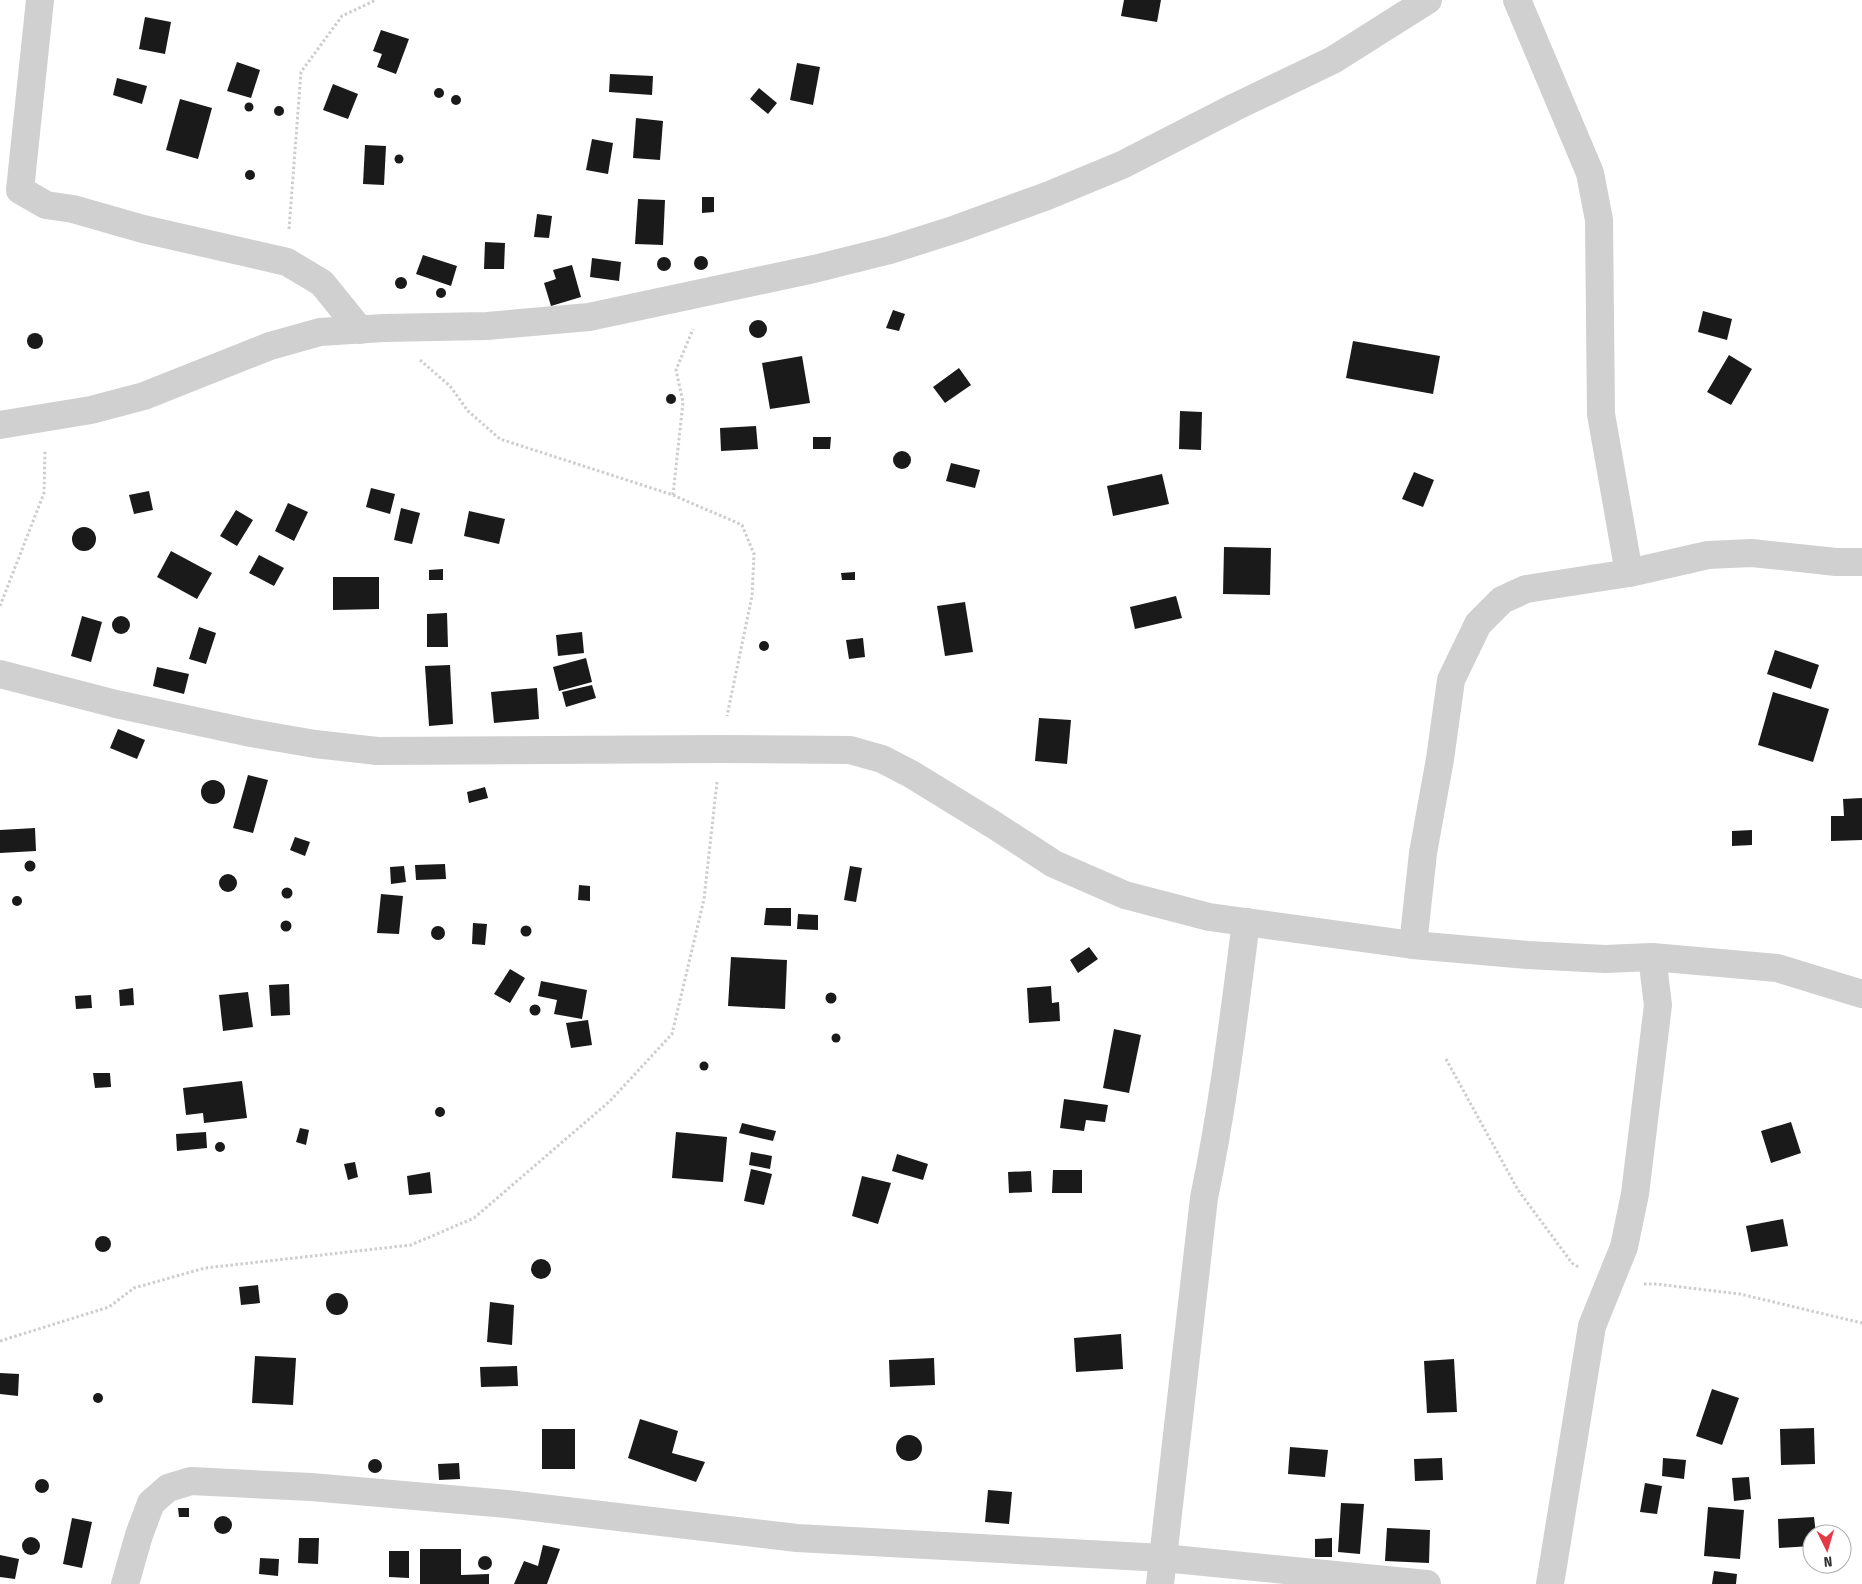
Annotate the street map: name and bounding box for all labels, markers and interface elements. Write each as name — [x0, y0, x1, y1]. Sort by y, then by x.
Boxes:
north arrow — [1802, 1524, 1852, 1574]
text: N — [1823, 1553, 1833, 1570]

